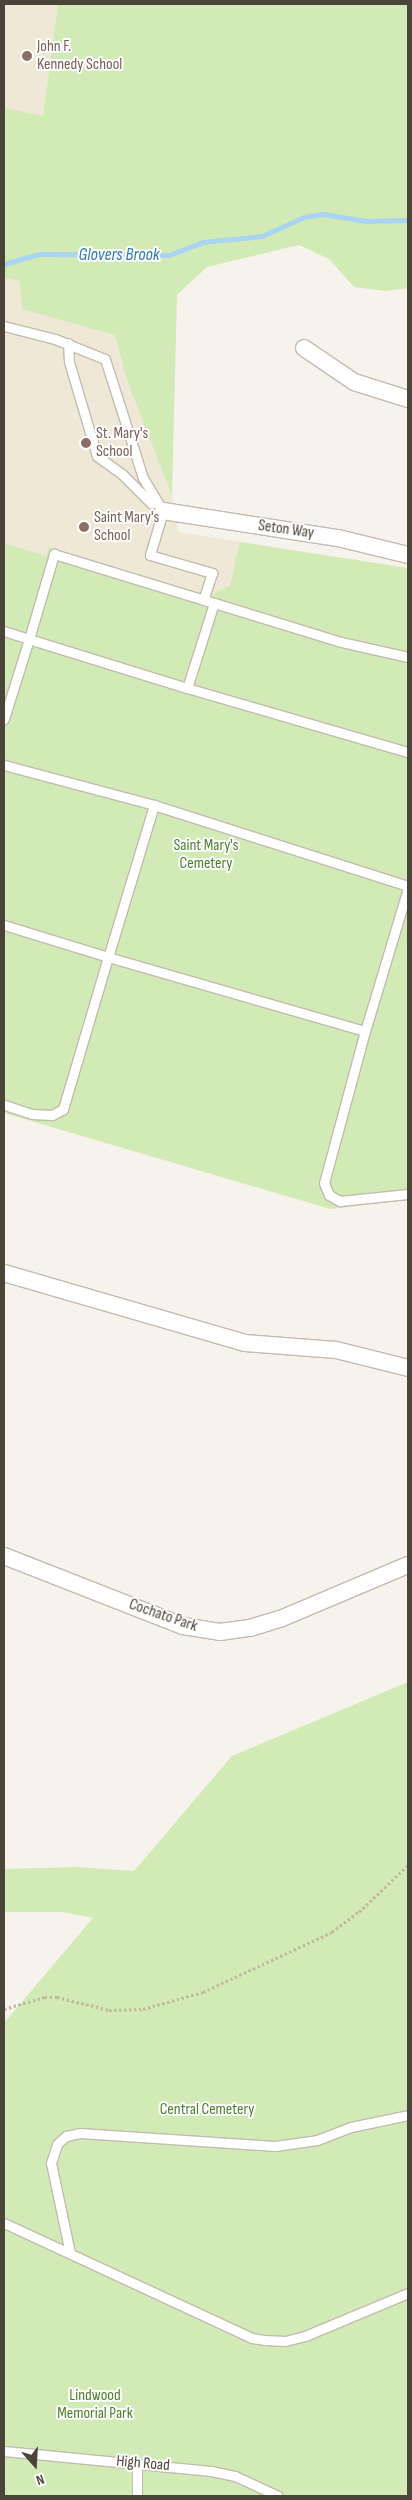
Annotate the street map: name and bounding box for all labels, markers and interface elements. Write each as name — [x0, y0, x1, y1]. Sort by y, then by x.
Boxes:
place label: John F. Kennedy School — [37, 37, 122, 75]
marker: John F. Kennedy School — [21, 50, 33, 62]
water label: Glovers Brook — [78, 244, 160, 266]
place label: St. Mary's School — [96, 424, 148, 462]
marker: St. Mary's School — [80, 437, 92, 449]
place label: Saint Mary's School — [94, 508, 159, 546]
street label: Seton Way — [257, 517, 315, 543]
marker: Saint Mary's School — [78, 521, 90, 533]
park label: Saint Mary's Cemetery — [173, 836, 239, 874]
street label: Cochato Park — [126, 1595, 200, 1637]
park label: Central Cemetery — [160, 2100, 254, 2120]
park label: Lindwood Memorial Park — [57, 2386, 133, 2424]
north arrow — [10, 2440, 60, 2490]
street label: High Road — [115, 2452, 171, 2476]
text: N — [34, 2470, 46, 2489]

